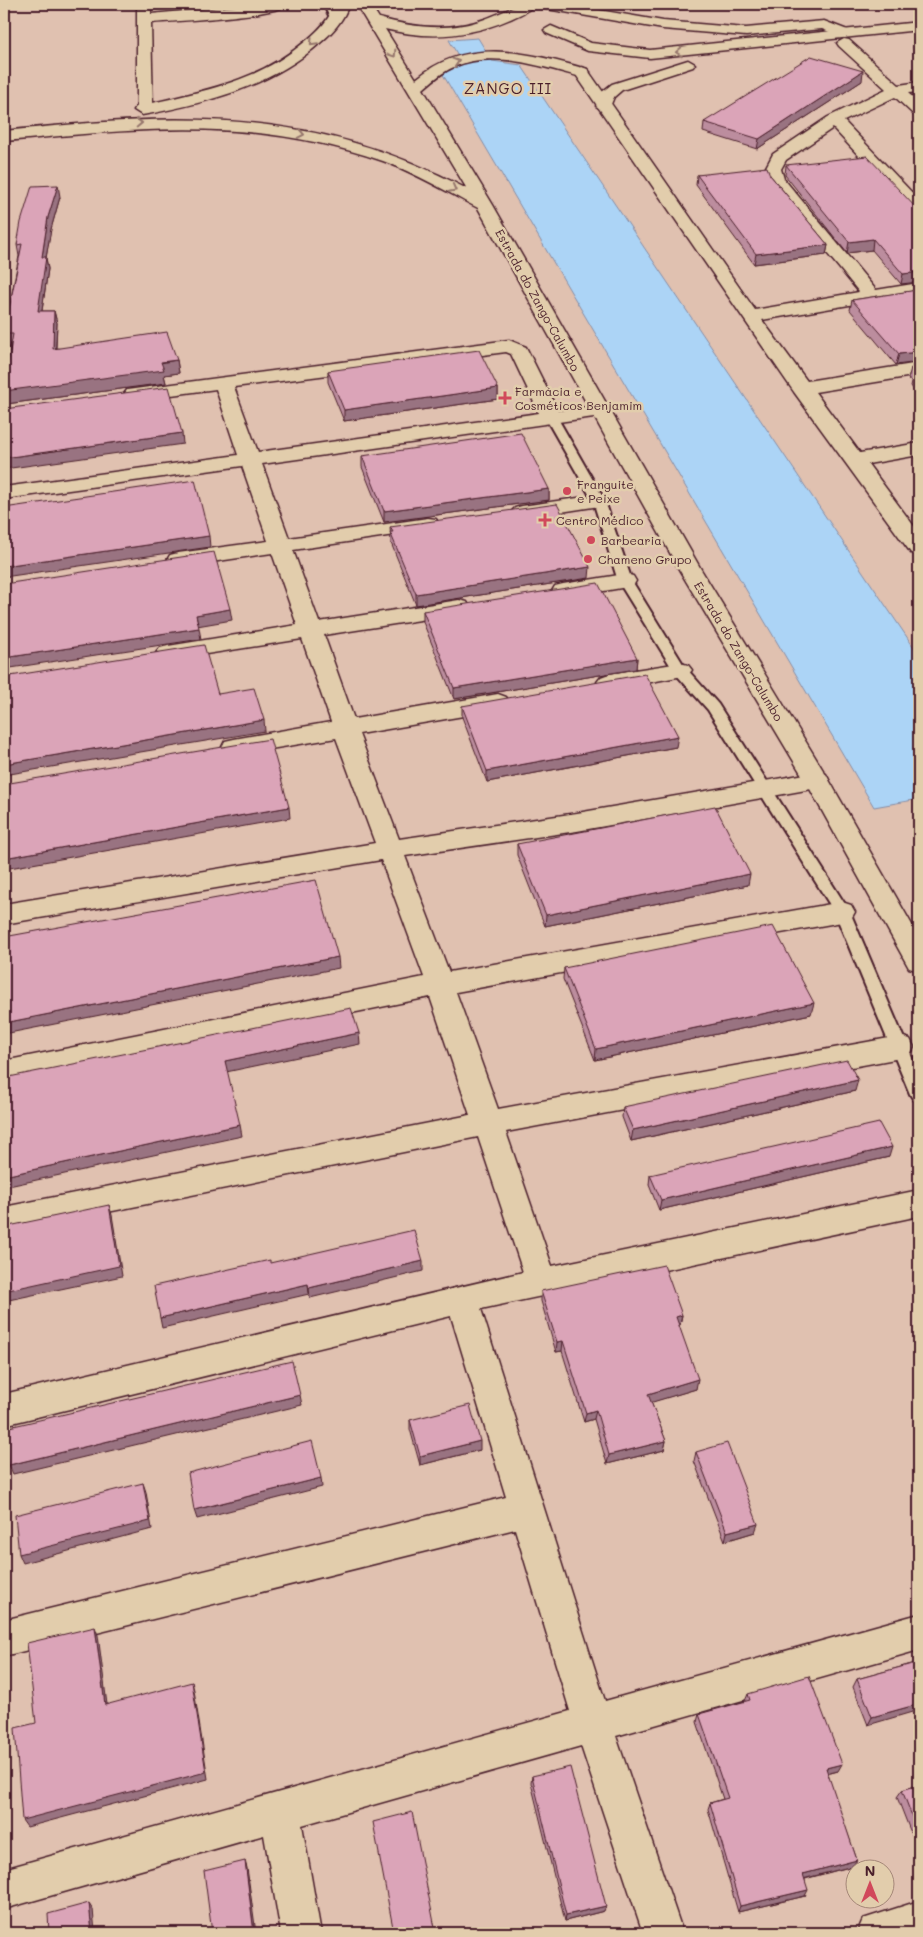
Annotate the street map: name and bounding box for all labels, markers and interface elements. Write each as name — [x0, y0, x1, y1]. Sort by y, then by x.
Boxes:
one-way arrow — [310, 37, 319, 46]
one-way arrow — [675, 47, 683, 58]
one-way arrow — [387, 49, 397, 58]
one-way arrow — [451, 58, 459, 68]
district label: ZANGO III — [464, 78, 552, 98]
one-way arrow — [136, 118, 144, 128]
one-way arrow — [297, 128, 305, 139]
one-way arrow — [448, 183, 457, 193]
street label: Estrada do Zango-Calumbo — [492, 226, 584, 374]
place label: Farmácia e Cosméticos Benjamim — [515, 383, 642, 413]
marker: Farmácia e Cosméticos Benjamim — [499, 392, 511, 404]
place label: Franguite e Peixe — [577, 476, 634, 506]
marker: Franguite e Peixe — [561, 485, 573, 497]
place label: Centro Médico — [556, 512, 643, 528]
marker: Centro Médico — [538, 513, 552, 527]
place label: Barbearia — [601, 532, 662, 548]
marker: Barbearia — [585, 534, 597, 546]
place label: Chameno Grupo — [598, 551, 691, 567]
marker: Chameno Grupo — [582, 553, 594, 565]
street label: Estrada do Zango-Calumbo — [691, 578, 787, 724]
north arrow — [846, 1860, 896, 1910]
text: N — [865, 1861, 875, 1880]

